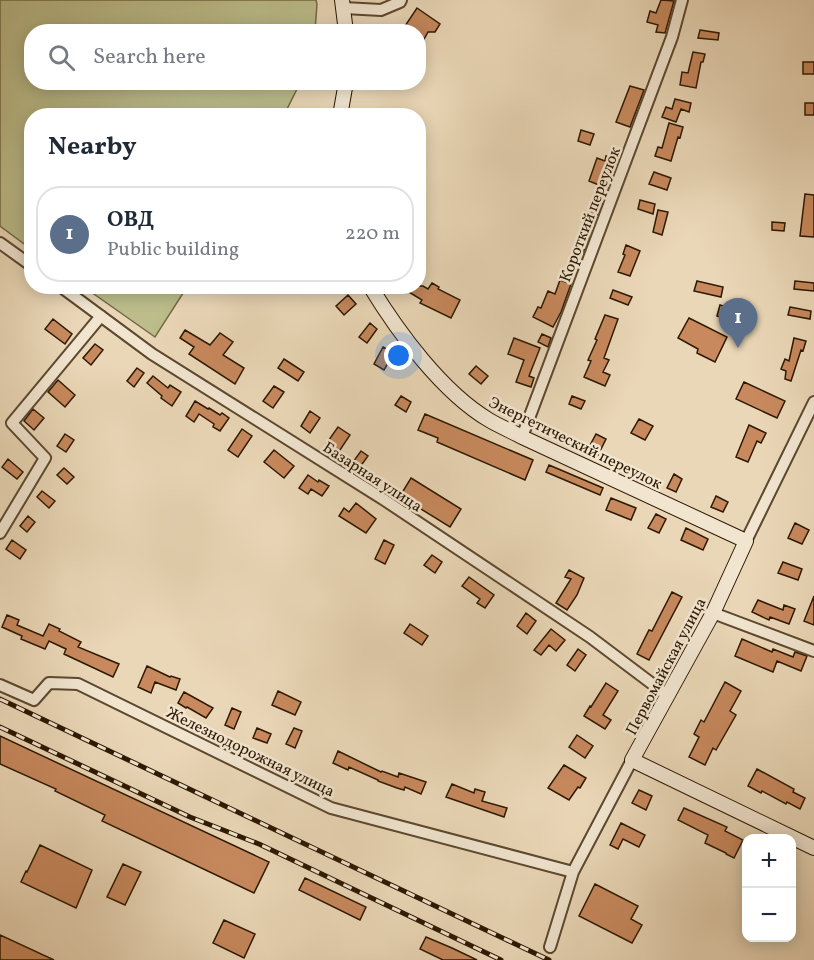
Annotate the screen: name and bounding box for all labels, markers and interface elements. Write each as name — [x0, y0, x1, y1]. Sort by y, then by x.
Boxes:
search box — [24, 24, 426, 90]
icon: search — [45, 41, 78, 74]
text: Search here — [93, 42, 206, 73]
text: Nearby — [48, 129, 137, 165]
street label: Короткий переулок — [555, 144, 627, 285]
text: ОВД — [107, 205, 154, 236]
text: 1 — [65, 220, 74, 248]
text: 220 m — [345, 220, 400, 248]
text: Public building — [107, 236, 239, 264]
pin: 1 — [718, 298, 758, 348]
your location — [384, 341, 413, 370]
street label: Энергетический переулок — [485, 392, 666, 496]
street label: Базарная улица — [318, 437, 426, 518]
street label: Первомайская улица — [621, 594, 712, 740]
street label: Железнодорожная улица — [162, 702, 338, 803]
map controls — [742, 834, 796, 942]
button: + — [742, 834, 796, 888]
button: − — [742, 888, 796, 942]

